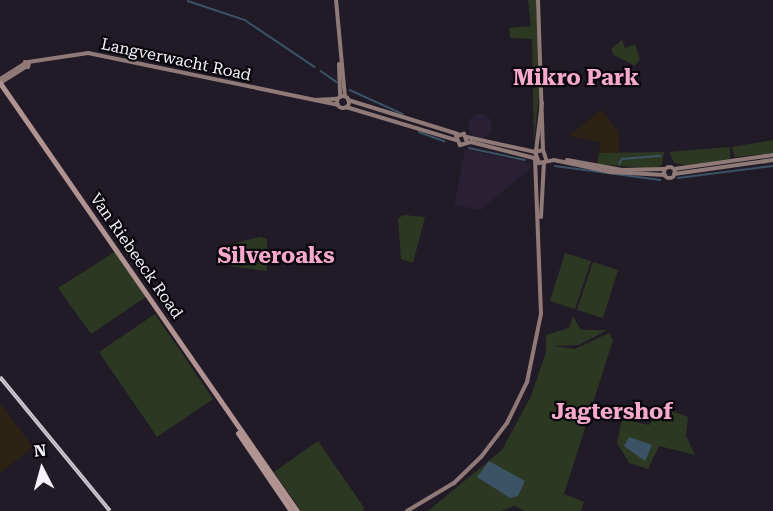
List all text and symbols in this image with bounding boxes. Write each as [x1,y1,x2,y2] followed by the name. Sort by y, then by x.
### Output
[99,35,253,85] street label: Langverwacht Road
[513,65,639,91] district label: Mikro Park
[86,190,186,322] street label: Van Riebeeck Road
[217,243,335,269] district label: Silveroaks
[552,399,672,425] district label: Jagtershof
[12,439,72,499] north arrow
[33,441,47,461] text: N

